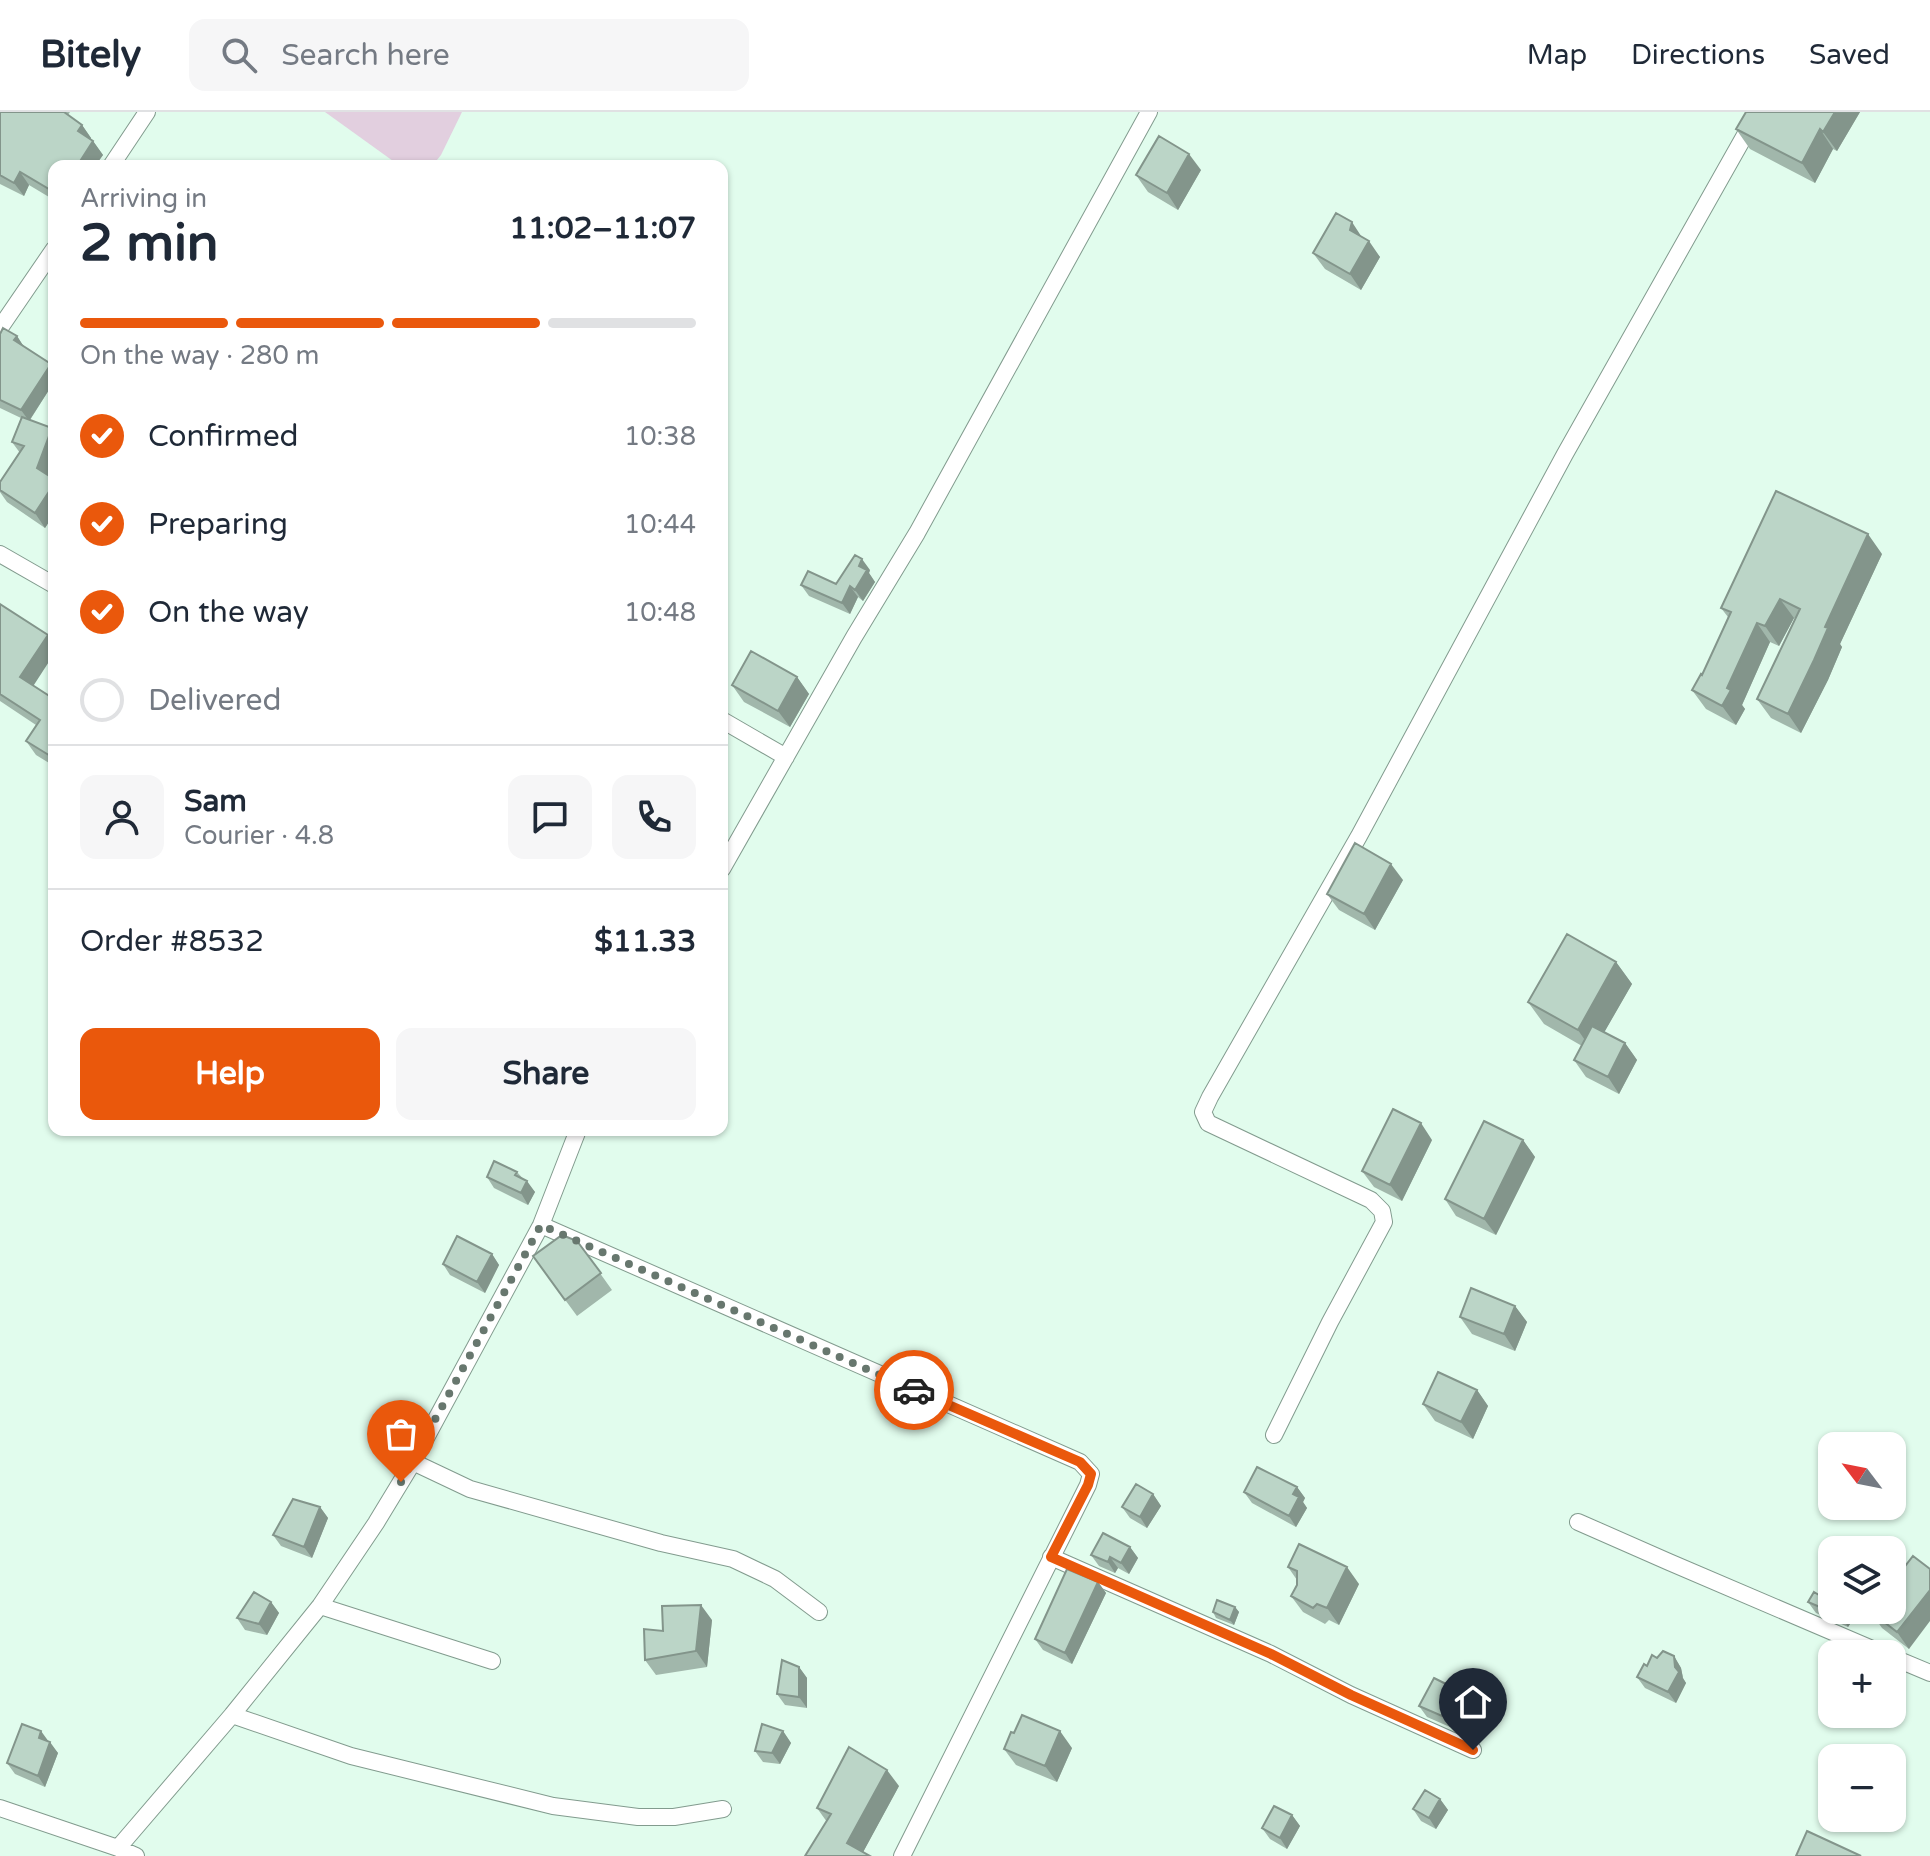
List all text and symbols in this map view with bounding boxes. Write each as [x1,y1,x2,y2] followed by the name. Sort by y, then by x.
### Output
[189,19,749,91] search box
[40,32,141,78] text: Bitely
[217,33,261,77] icon: search
[281,37,450,74] text: Search here
[1527,38,1587,72] text: Map
[1631,38,1765,72] text: Directions
[1809,38,1890,72] text: Saved
[80,183,207,214] text: Arriving in
[509,210,696,247] text: 11:02–11:07
[80,212,219,275] text: 2 min
[80,340,319,371] text: On the way · 280 m
[80,414,124,458] icon: check
[148,418,299,455] text: Confirmed
[624,421,696,452] text: 10:38
[80,502,124,546] icon: check
[148,506,288,543] text: Preparing
[624,509,696,540] text: 10:44
[80,590,124,634] icon: check
[148,594,309,631] text: On the way
[624,597,696,628] text: 10:48
[148,682,282,719] text: Delivered
[80,775,164,859] button: person
[508,775,592,859] button: chat
[612,775,696,859] button: phone
[184,783,247,820] text: Sam
[184,820,334,851] text: Courier · 4.8
[80,923,264,960] text: Order #8532
[594,923,696,960] text: $11.33
[80,1028,380,1120] button: Help
[396,1028,696,1120] button: Share
[874,1350,954,1430] courier
[892,1368,936,1412] icon: car
[367,1400,435,1482] pin
[379,1412,423,1456] icon: bag
[1818,1432,1906,1520] north arrow
[1818,1432,1906,1832] map controls
[1818,1536,1906,1624] button: layers
[1818,1640,1906,1728] button: +
[1439,1668,1507,1750] pin
[1451,1680,1495,1724] icon: home
[1818,1744,1906,1832] button: −

